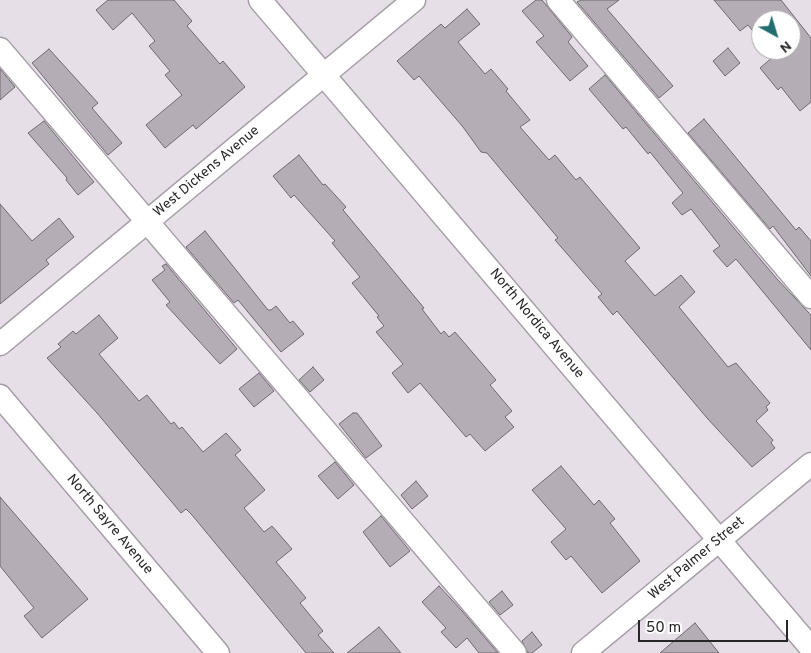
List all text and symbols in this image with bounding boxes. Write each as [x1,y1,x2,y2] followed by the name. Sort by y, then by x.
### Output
[751,10,801,60] north arrow
[776,36,794,56] text: N
[151,123,263,221] street label: West Dickens Avenue
[485,266,587,382] street label: North Nordica Avenue
[62,472,156,578] street label: North Sayre Avenue
[645,514,749,604] street label: West Palmer Street
[641,610,791,642] scale bar
[646,619,681,638] text: 50 m

